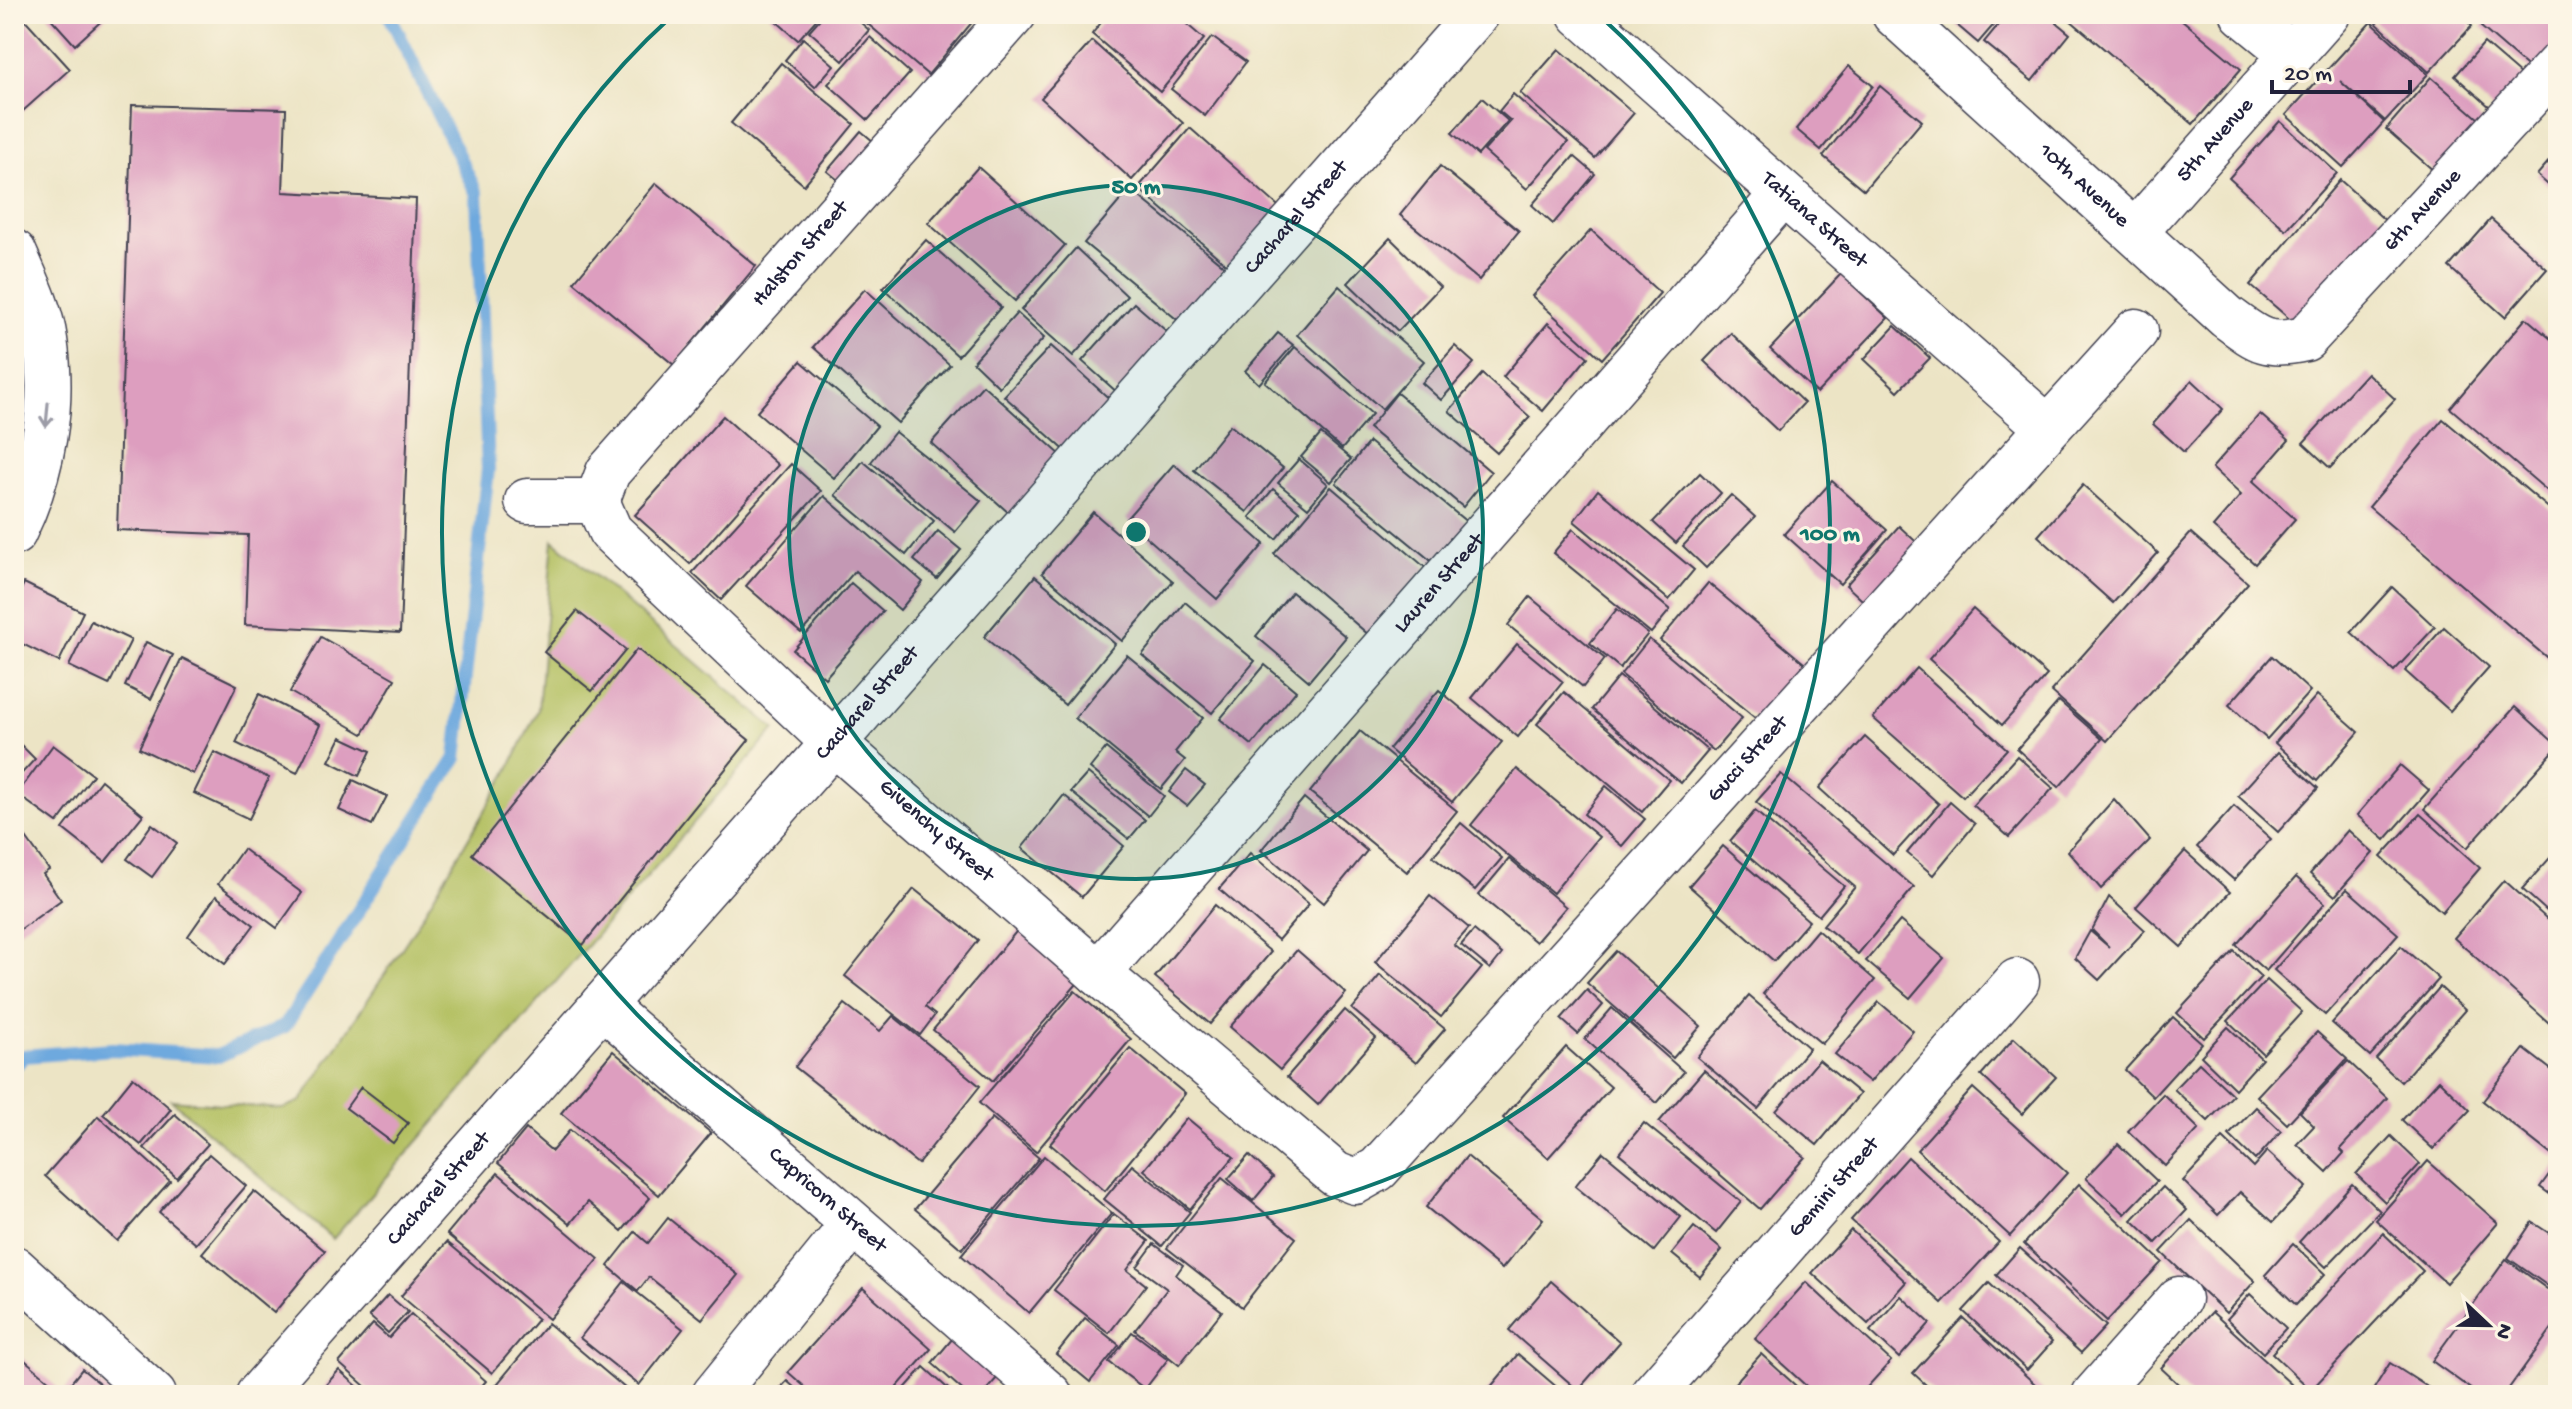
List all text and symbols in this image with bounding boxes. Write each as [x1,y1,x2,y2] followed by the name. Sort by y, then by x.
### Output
[2272,44,2410,94] scale bar
[2284,61,2332,90] text: 20 m
[2172,93,2260,188] street label: 5th Avenue
[2032,138,2135,235] street label: 10th Avenue
[1240,154,1356,280] street label: Cacharel Street
[2379,164,2468,258] street label: 6th Avenue
[1754,165,1874,276] street label: Tatiana Street
[1112,174,1160,203] text: 50 m
[747,195,856,312] street label: Halston Street
[39,401,54,428] one-way arrow
[1122,518,1150,546] centre of rings
[1799,521,1860,550] text: 100 m
[1389,527,1492,639] street label: Lauren Street
[811,640,927,766] street label: Cacharel Street
[1702,709,1795,808] street label: Gucci Street
[873,774,1000,890] street label: Givenchy Street
[382,1126,498,1252] street label: Cacharel Street
[1784,1131,1887,1243] street label: Gemini Street
[762,1142,893,1261] street label: Capricorn Street
[2448,1285,2528,1365] north arrow
[2488,1319,2518,1343] text: N

